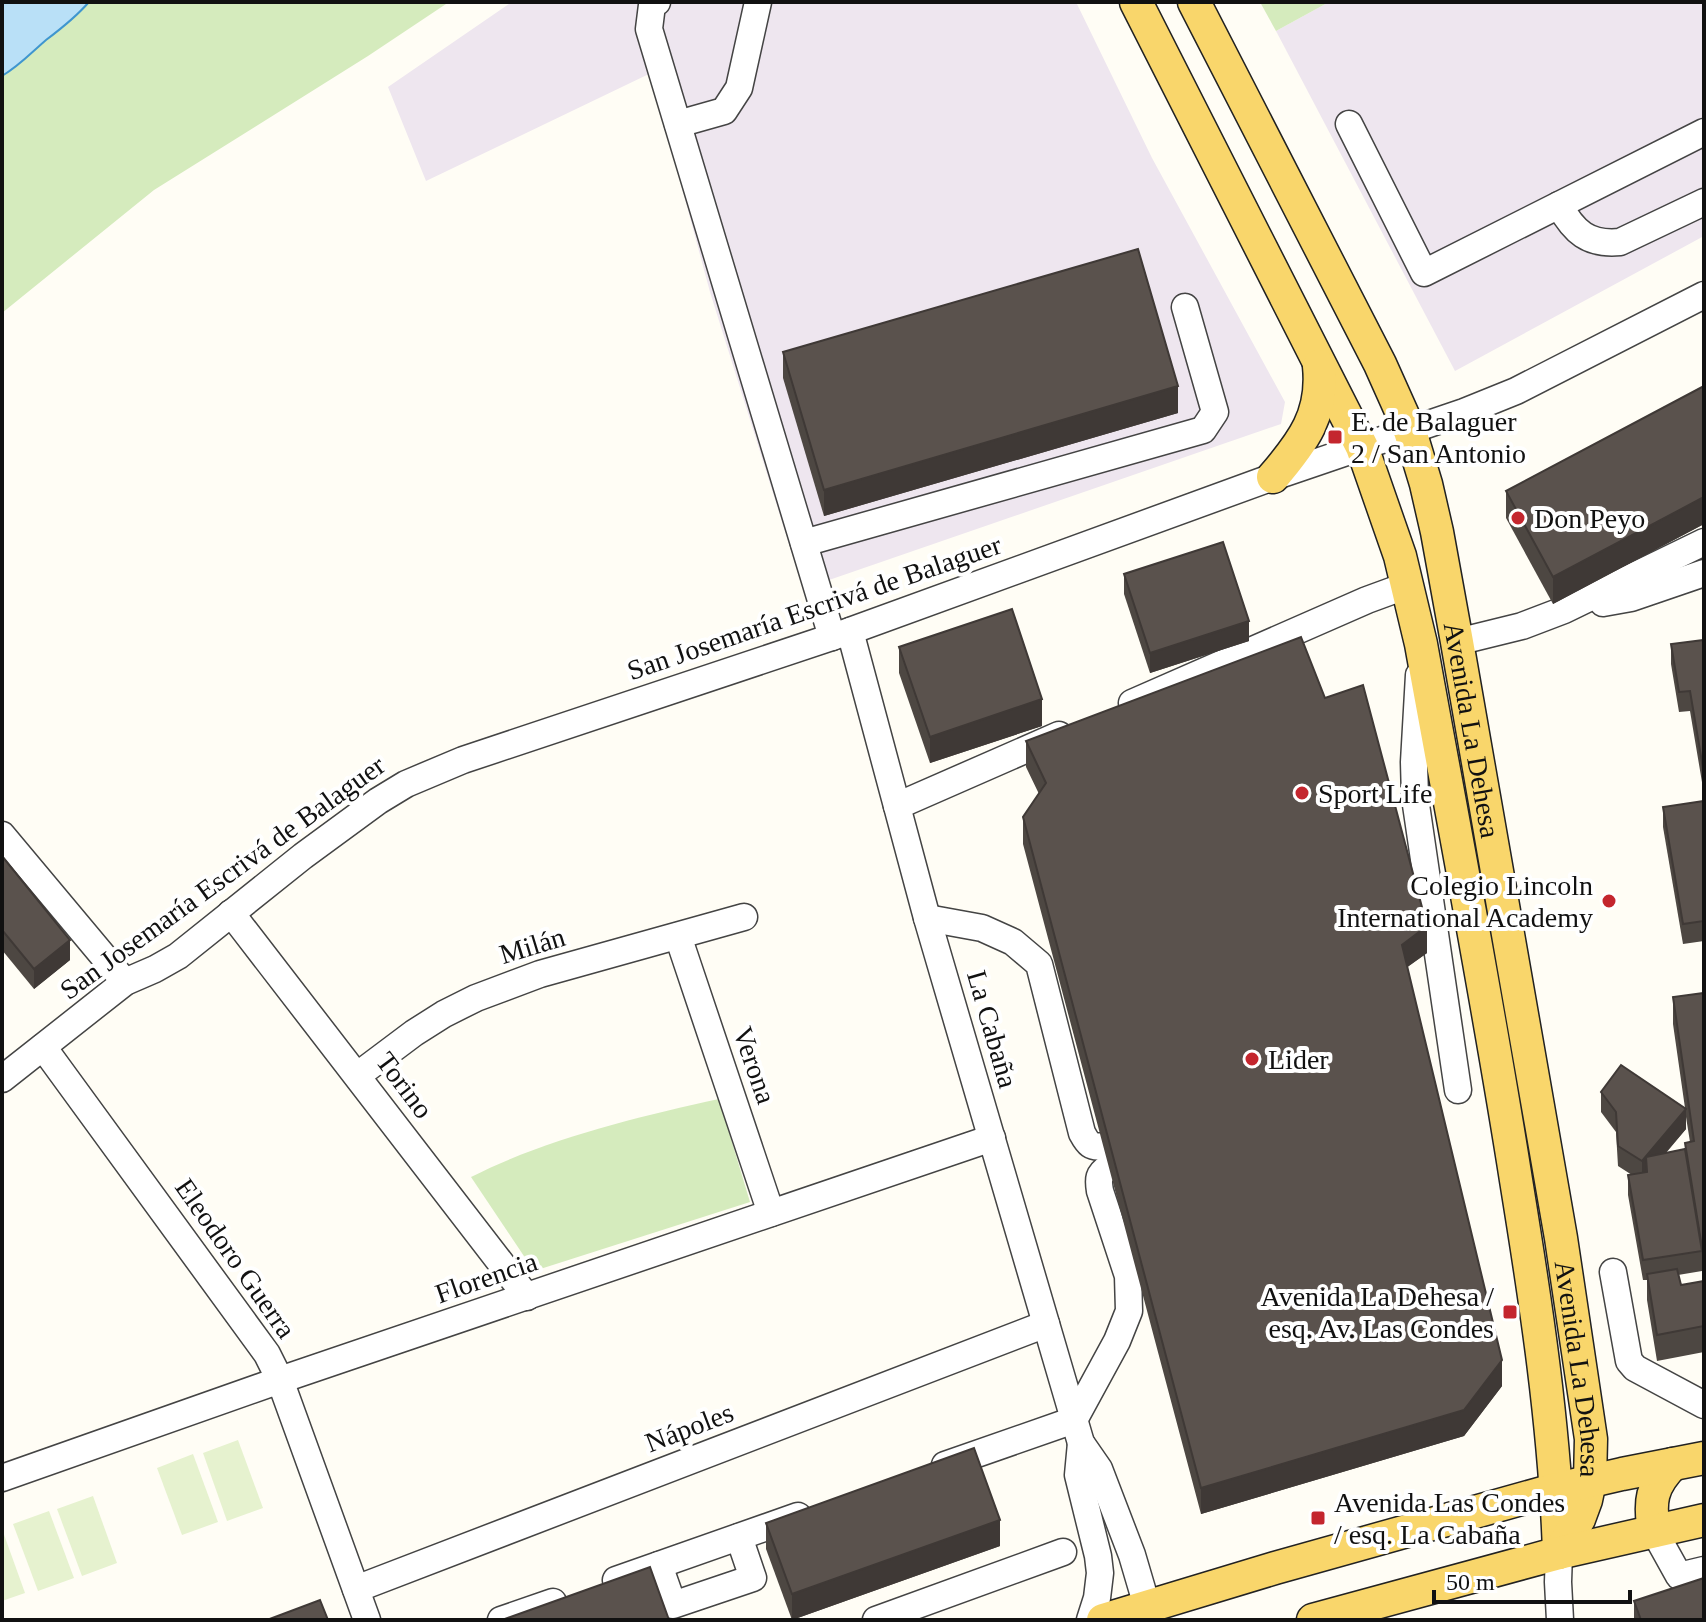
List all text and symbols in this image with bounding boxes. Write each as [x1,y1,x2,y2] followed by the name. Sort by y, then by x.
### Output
[1351,406,1526,469] place label: E. de Balaguer 2 / San Antonio
[1326,428,1344,446] marker: E. de Balaguer 2 / San Antonio
[1534,503,1645,534] place label: Don Peyo
[1509,509,1527,527] marker: Don Peyo
[623,529,1006,686] street label: San Josemaría Escrivá de Balaguer
[1438,619,1506,841] street label: Avenida La Dehesa
[54,749,391,1006] street label: San Josemaría Escrivá de Balaguer
[1318,778,1432,809] place label: Sport Life
[1293,784,1311,802] marker: Sport Life
[1337,870,1593,933] place label: Colegio Lincoln International Academy
[1600,892,1618,910] marker: Colegio Lincoln International Academy
[496,921,569,970] street label: Milán
[961,967,1024,1092] street label: La Cabaña
[727,1023,782,1108] street label: Verona
[1268,1044,1329,1075] place label: Lider
[370,1046,439,1124] street label: Torino
[1243,1050,1261,1068] marker: Lider
[169,1173,302,1344] street label: Eleodoro Guerra
[431,1245,542,1309] street label: Florencia
[1549,1258,1606,1478] street label: Avenida La Dehesa
[1261,1281,1494,1344] place label: Avenida La Dehesa / esq. Av. Las Condes
[1501,1303,1519,1321] marker: Avenida La Dehesa / esq. Av. Las Condes
[641,1397,738,1458] street label: Nápoles
[1334,1487,1565,1550] place label: Avenida Las Condes / esq. La Cabaña
[1309,1509,1327,1527] marker: Avenida Las Condes / esq. La Cabaña
[1434,1554,1630,1604] scale bar
[1446,1569,1495,1595] text: 50 m

